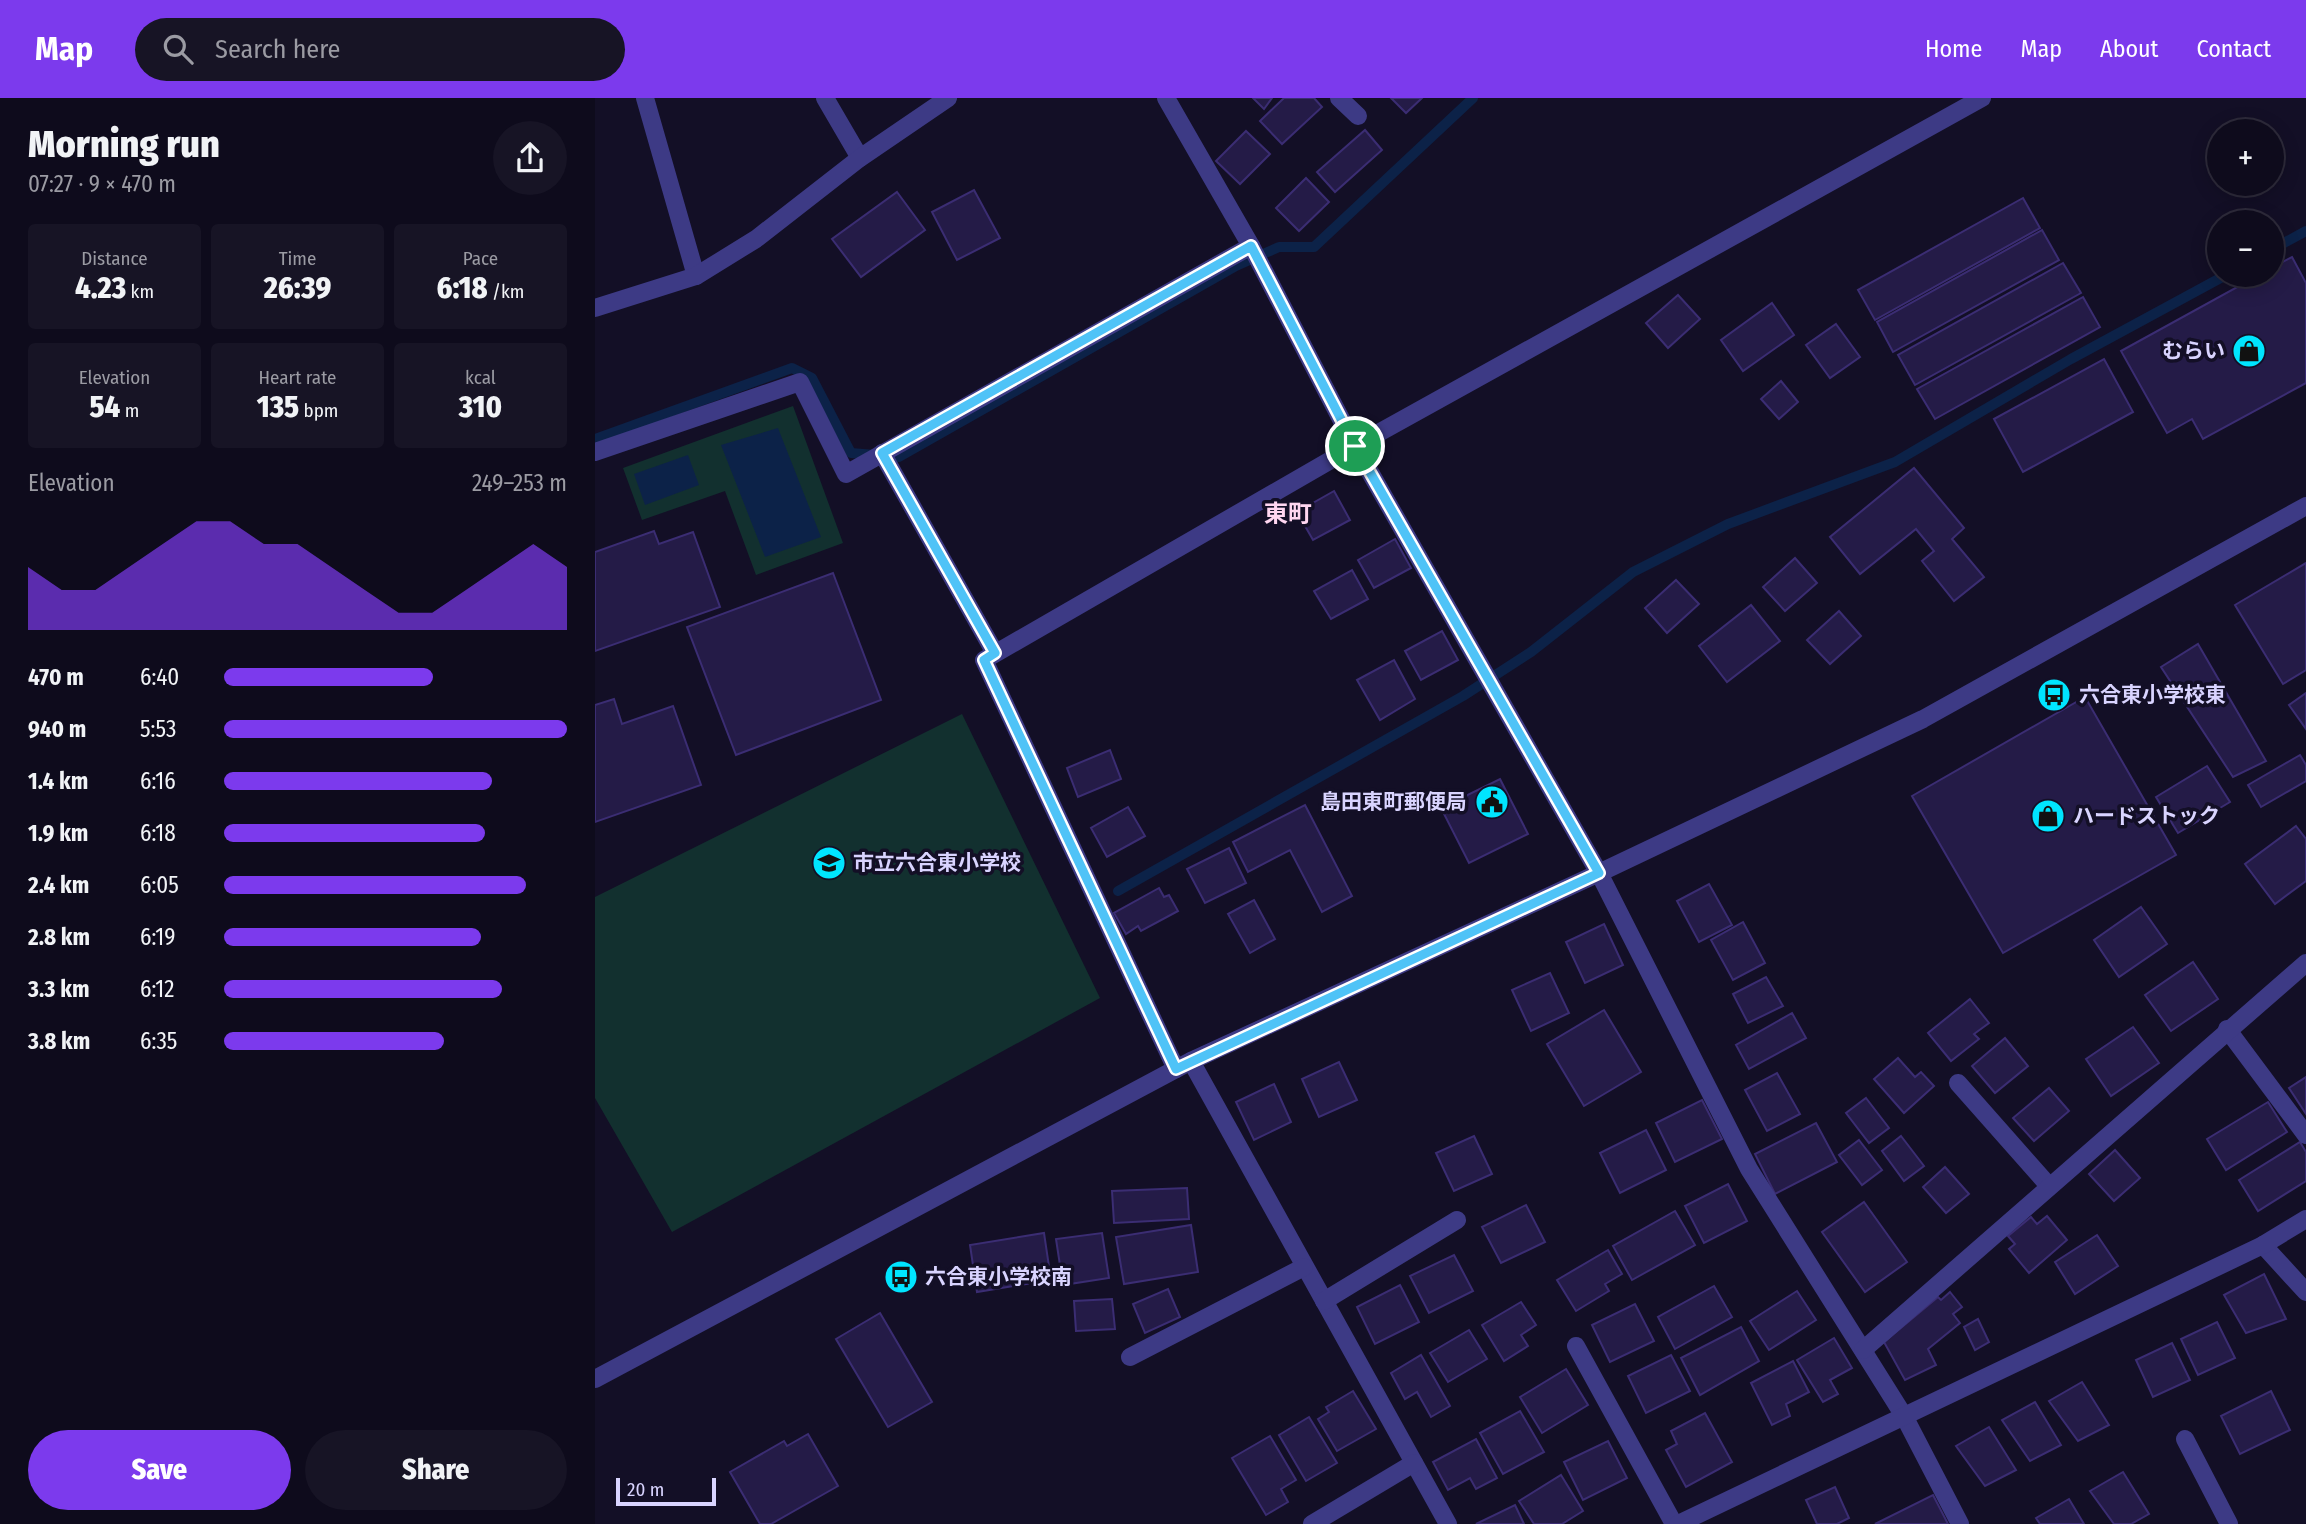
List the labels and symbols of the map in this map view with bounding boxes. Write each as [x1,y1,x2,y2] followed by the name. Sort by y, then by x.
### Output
[2230,332,2268,370] shop icon: むらい
[2162,338,2225,364] place label: むらい
[1325,416,1385,476] pin
[1264,500,1312,528] district label: 東町
[2035,676,2073,714] bus stop icon: 六合東小学校東
[2079,682,2226,708] place label: 六合東小学校東
[1473,783,1511,821] public building icon: 島田東町郵便局
[1320,789,1467,815] place label: 島田東町郵便局
[2029,797,2067,835] shop icon: ハードストック
[2073,803,2220,829] place label: ハードストック
[810,844,848,882] school or university icon: 市立六合東小学校
[853,850,1021,876] place label: 市立六合東小学校
[882,1258,920,1296] bus stop icon: 六合東小学校南
[925,1264,1072,1290] place label: 六合東小学校南
[616,1475,716,1507] scale bar

